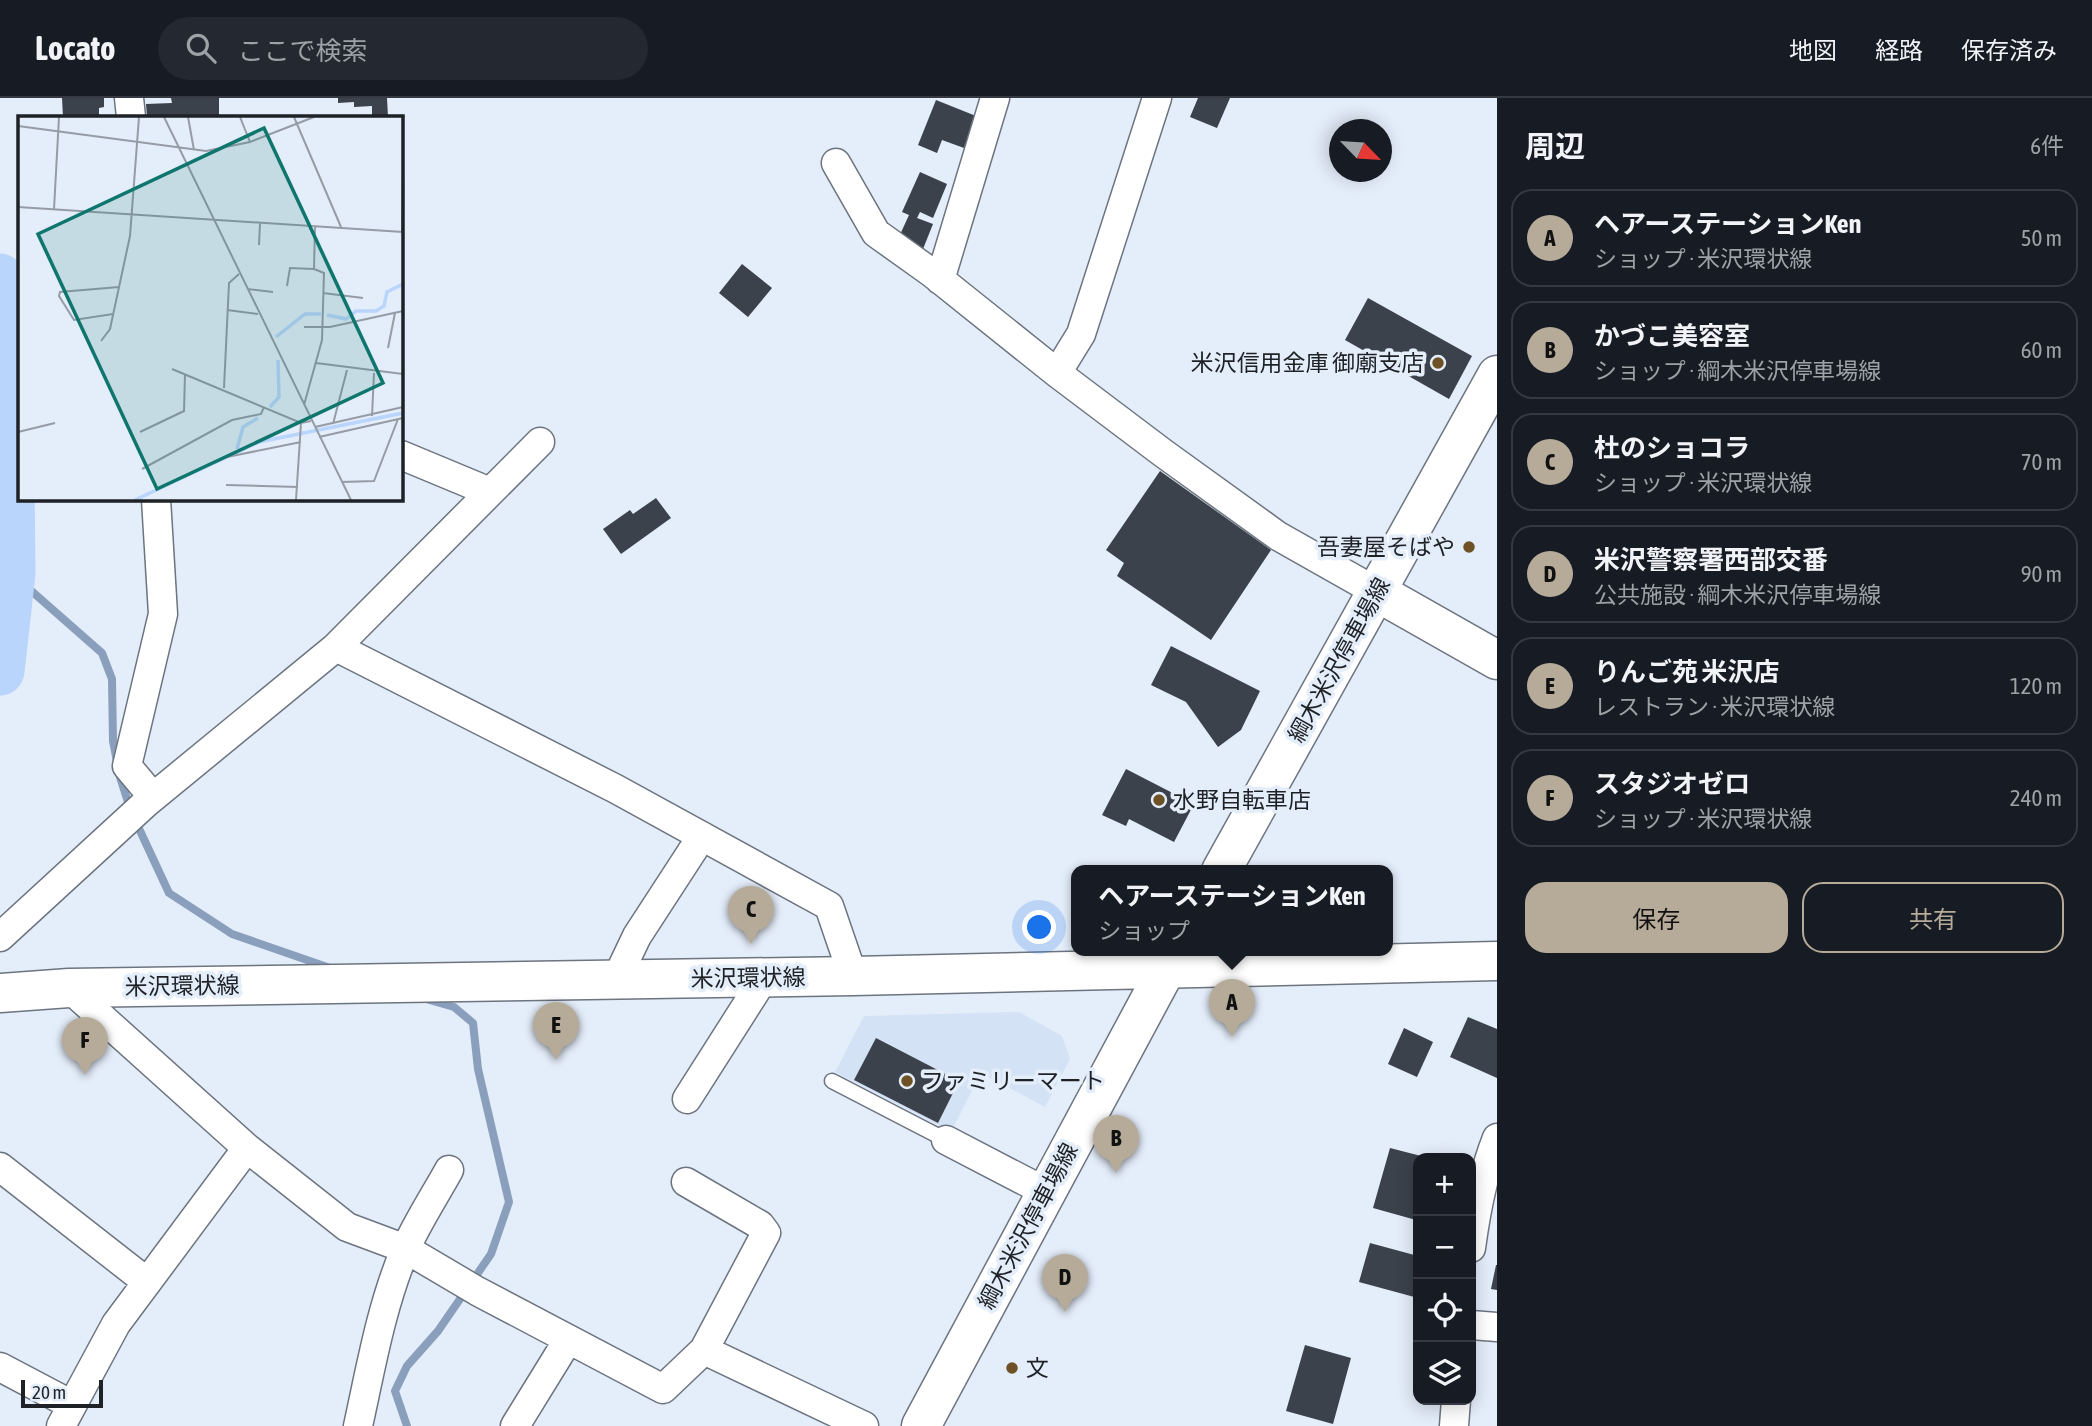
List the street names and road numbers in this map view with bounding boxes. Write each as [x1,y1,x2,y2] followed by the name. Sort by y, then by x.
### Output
[1283,573,1395,747] street label: 綱木米沢停車場線
[690,964,806,992] street label: 米沢環状線
[124,972,240,1000] street label: 米沢環状線
[973,1139,1083,1313] street label: 綱木米沢停車場線

